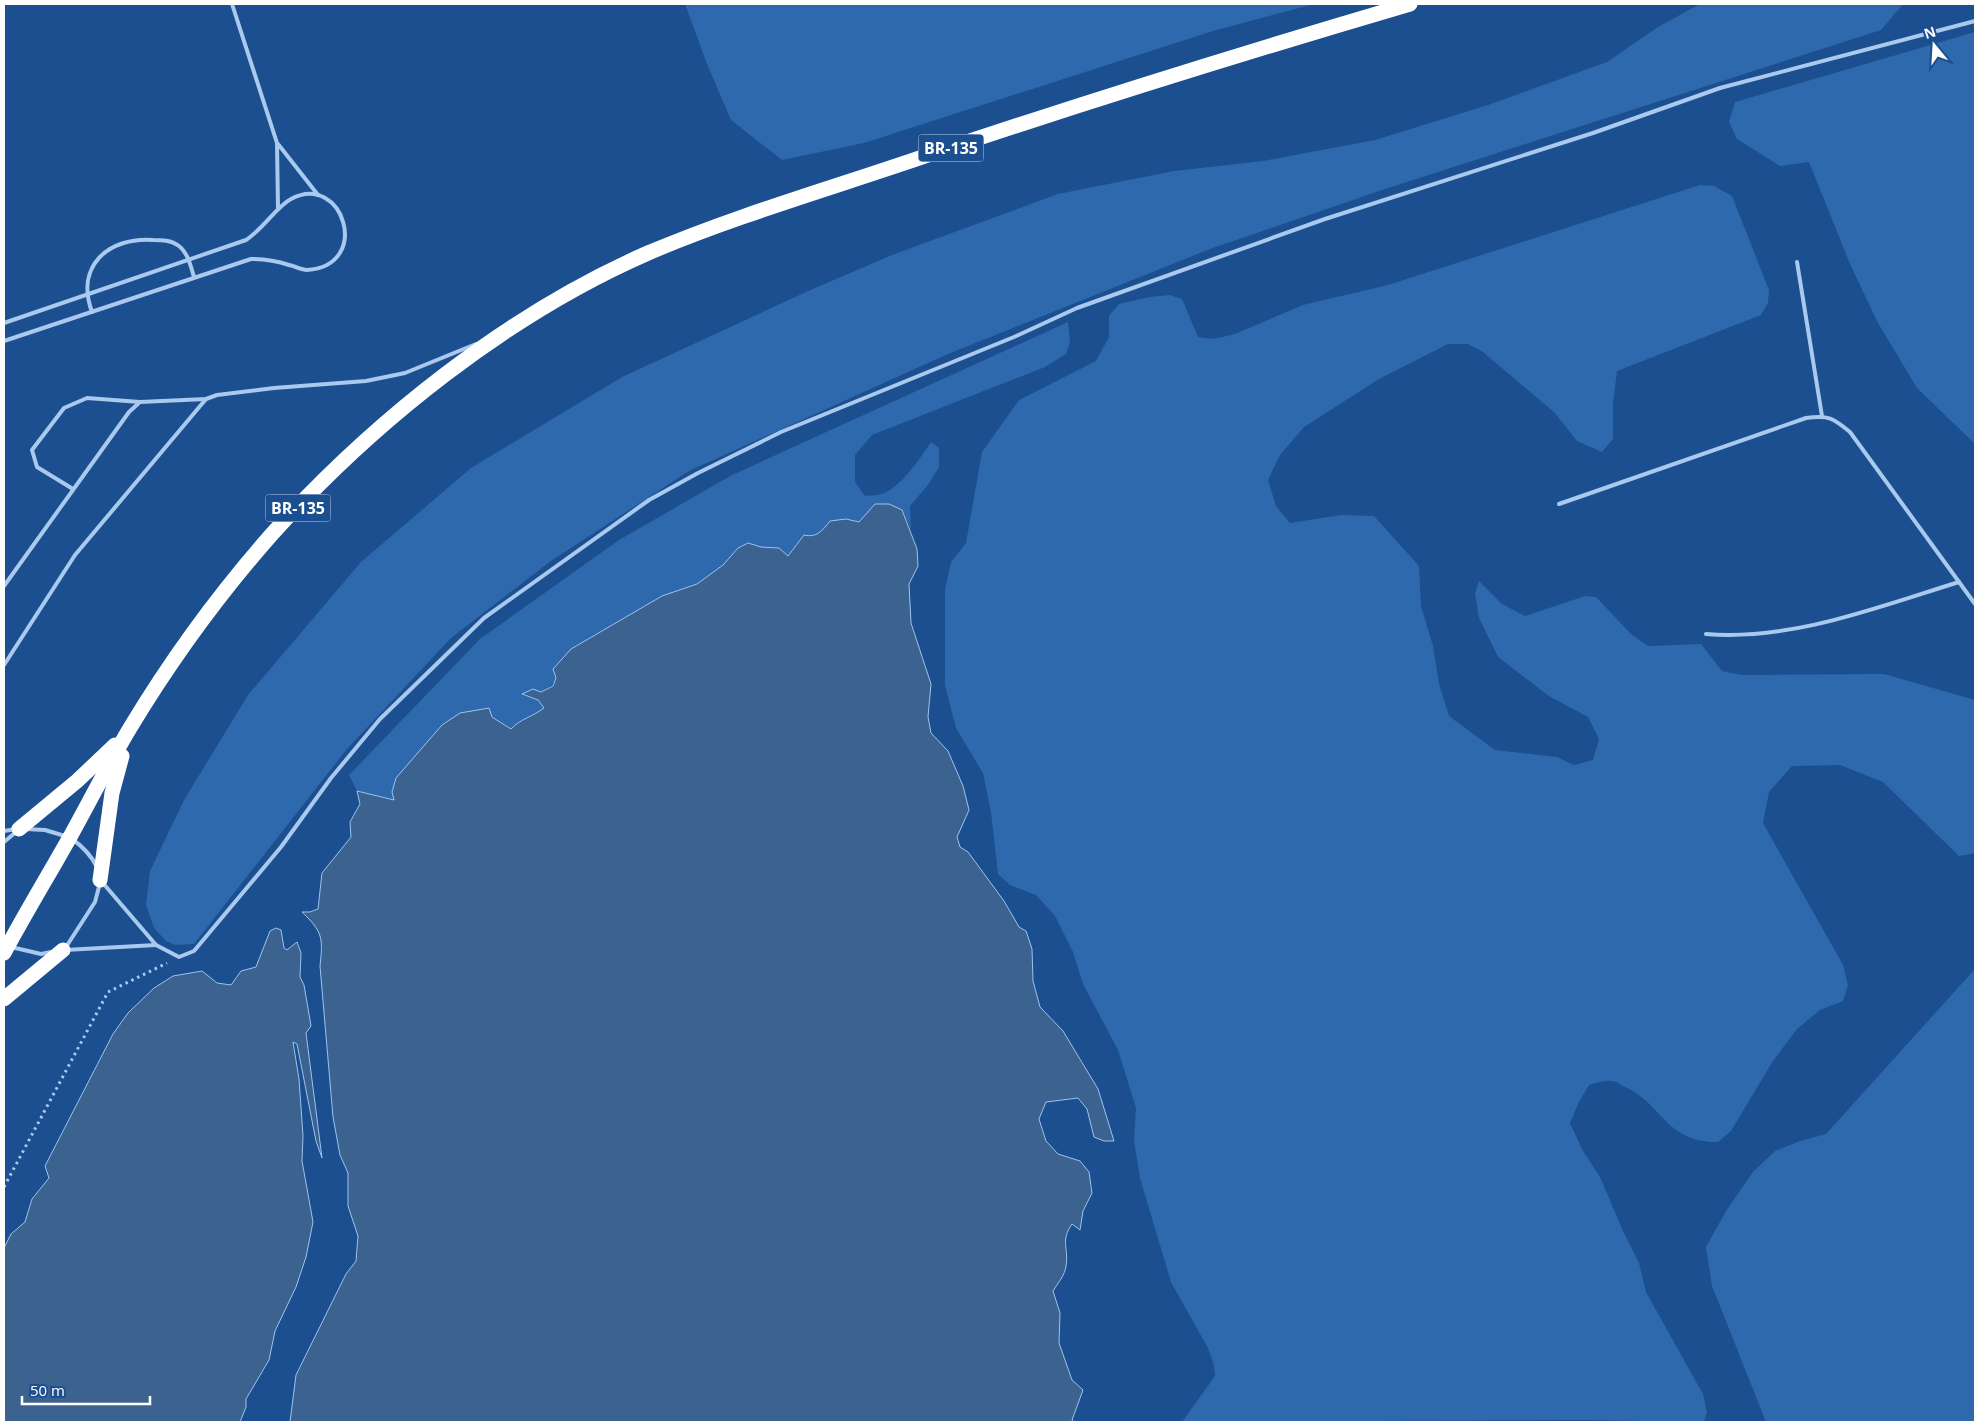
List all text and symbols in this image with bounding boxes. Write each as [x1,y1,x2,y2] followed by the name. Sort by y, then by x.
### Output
[1909,20,1959,70] north arrow
[1921,21,1938,43] text: N
[918,134,984,162] road number: BR-135
[266,494,330,522] road number: BR-135
[22,1374,150,1406] scale bar
[30,1380,65,1400] text: 50 m

